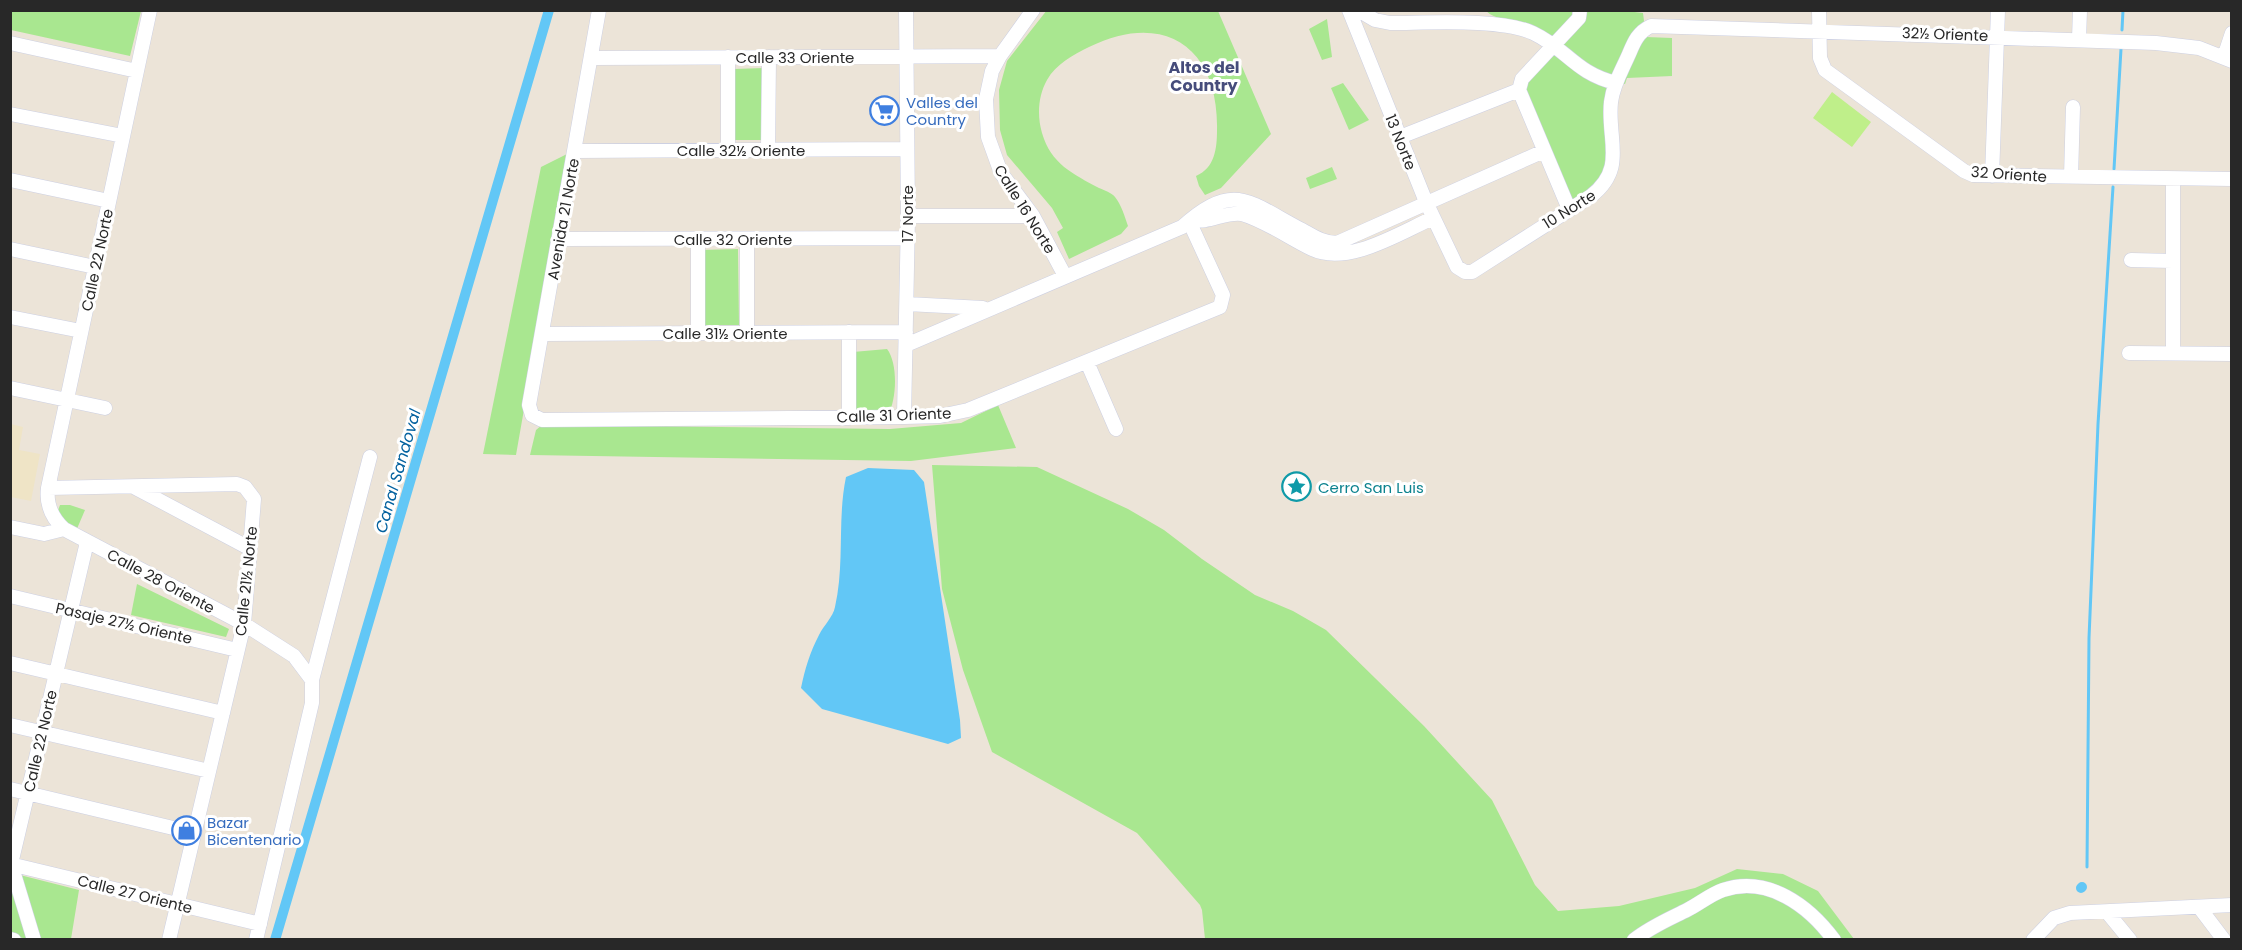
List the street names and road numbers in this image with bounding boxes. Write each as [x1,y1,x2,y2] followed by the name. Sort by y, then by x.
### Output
[1901,22,1989,46] street label: 32½ Oriente
[736,47,854,68] street label: Calle 33 Oriente
[1380,111,1422,173] street label: 13 Norte
[677,140,805,161] street label: Calle 32½ Oriente
[542,156,584,282] street label: Avenida 21 Norte
[989,161,1061,257] street label: Calle 16 Norte
[1970,161,2048,187] street label: 32 Oriente
[897,185,918,243] street label: 17 Norte
[1539,185,1599,233] street label: 10 Norte
[76,207,118,313] street label: Calle 22 Norte
[674,229,792,250] street label: Calle 32 Oriente
[663,323,787,344] street label: Calle 31½ Oriente
[836,403,952,427] street label: Calle 31 Oriente
[230,525,262,637] street label: Calle 21½ Norte
[103,544,219,618] street label: Calle 28 Oriente
[54,597,194,649] street label: Pasaje 27½ Oriente
[18,688,62,794] street label: Calle 22 Norte
[75,870,195,918] street label: Calle 27 Oriente

